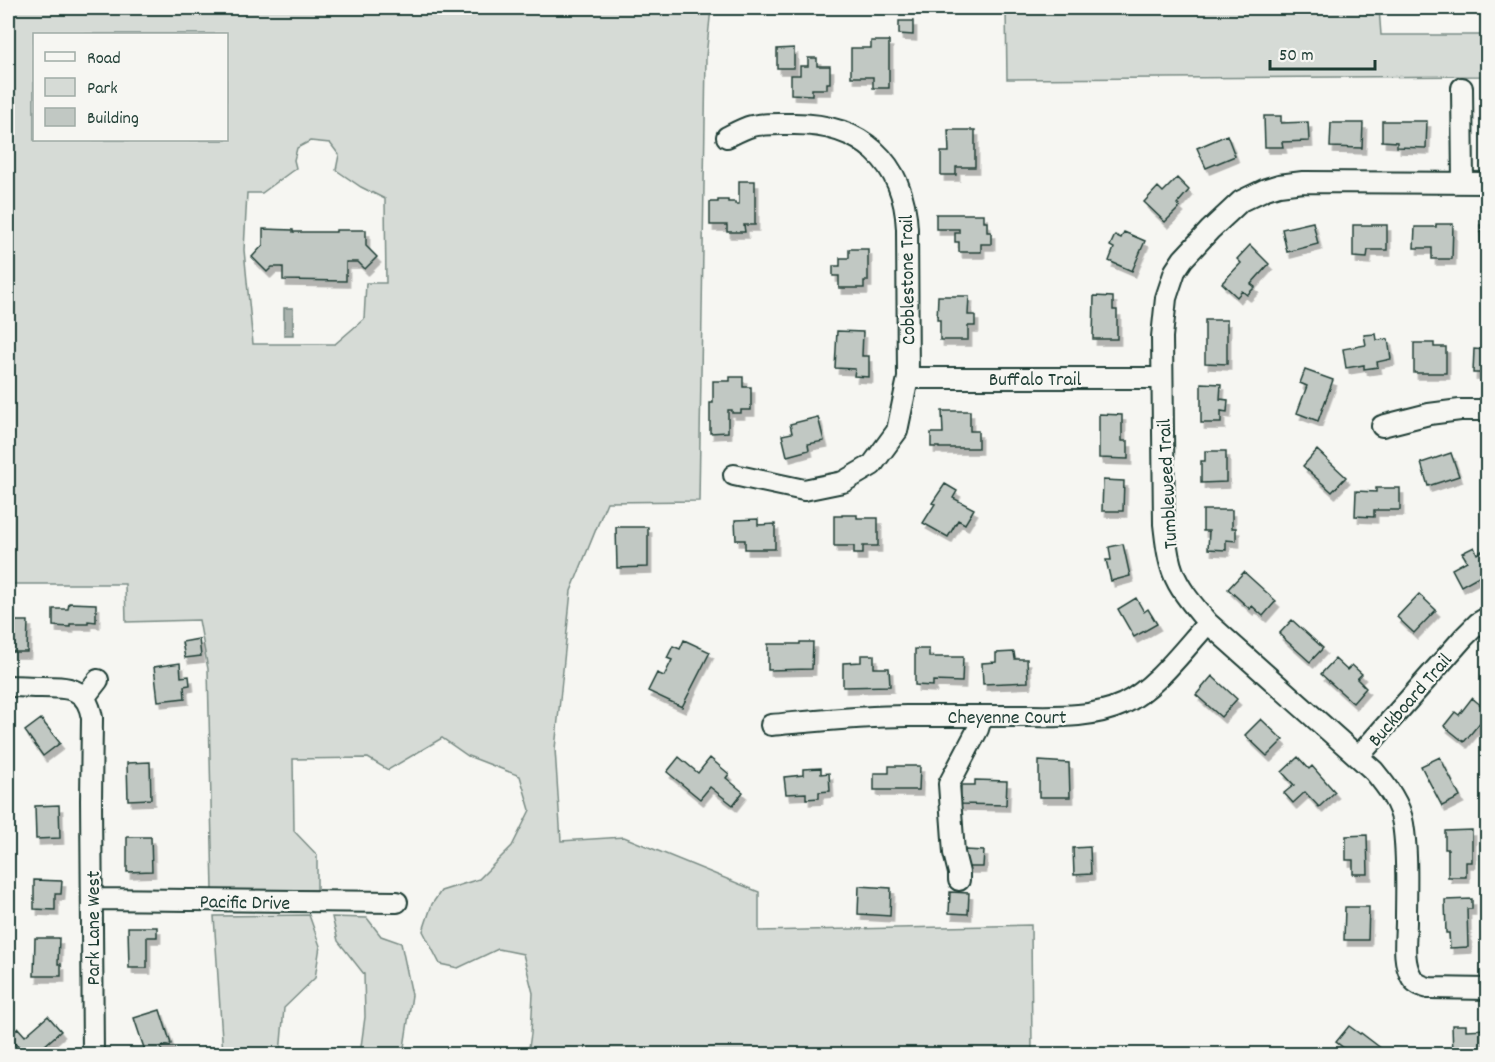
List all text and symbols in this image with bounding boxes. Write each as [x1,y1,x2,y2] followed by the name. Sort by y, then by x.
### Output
[33,33,228,141] legend
[1270,33,1375,71] scale bar
[1279,44,1314,69] text: 50 m
[87,47,121,72] text: Road
[87,77,118,102] text: Park
[87,107,139,132] text: Building
[894,214,924,345] street label: Cobblestone Trail
[989,367,1081,395] street label: Buffalo Trail
[1152,418,1186,550] street label: Tumbleweed Trail
[1363,648,1460,754] street label: Buckboard Trail
[948,705,1066,733] street label: Cheyenne Court
[81,871,109,985] street label: Park Lane West
[199,889,291,919] street label: Pacific Drive

